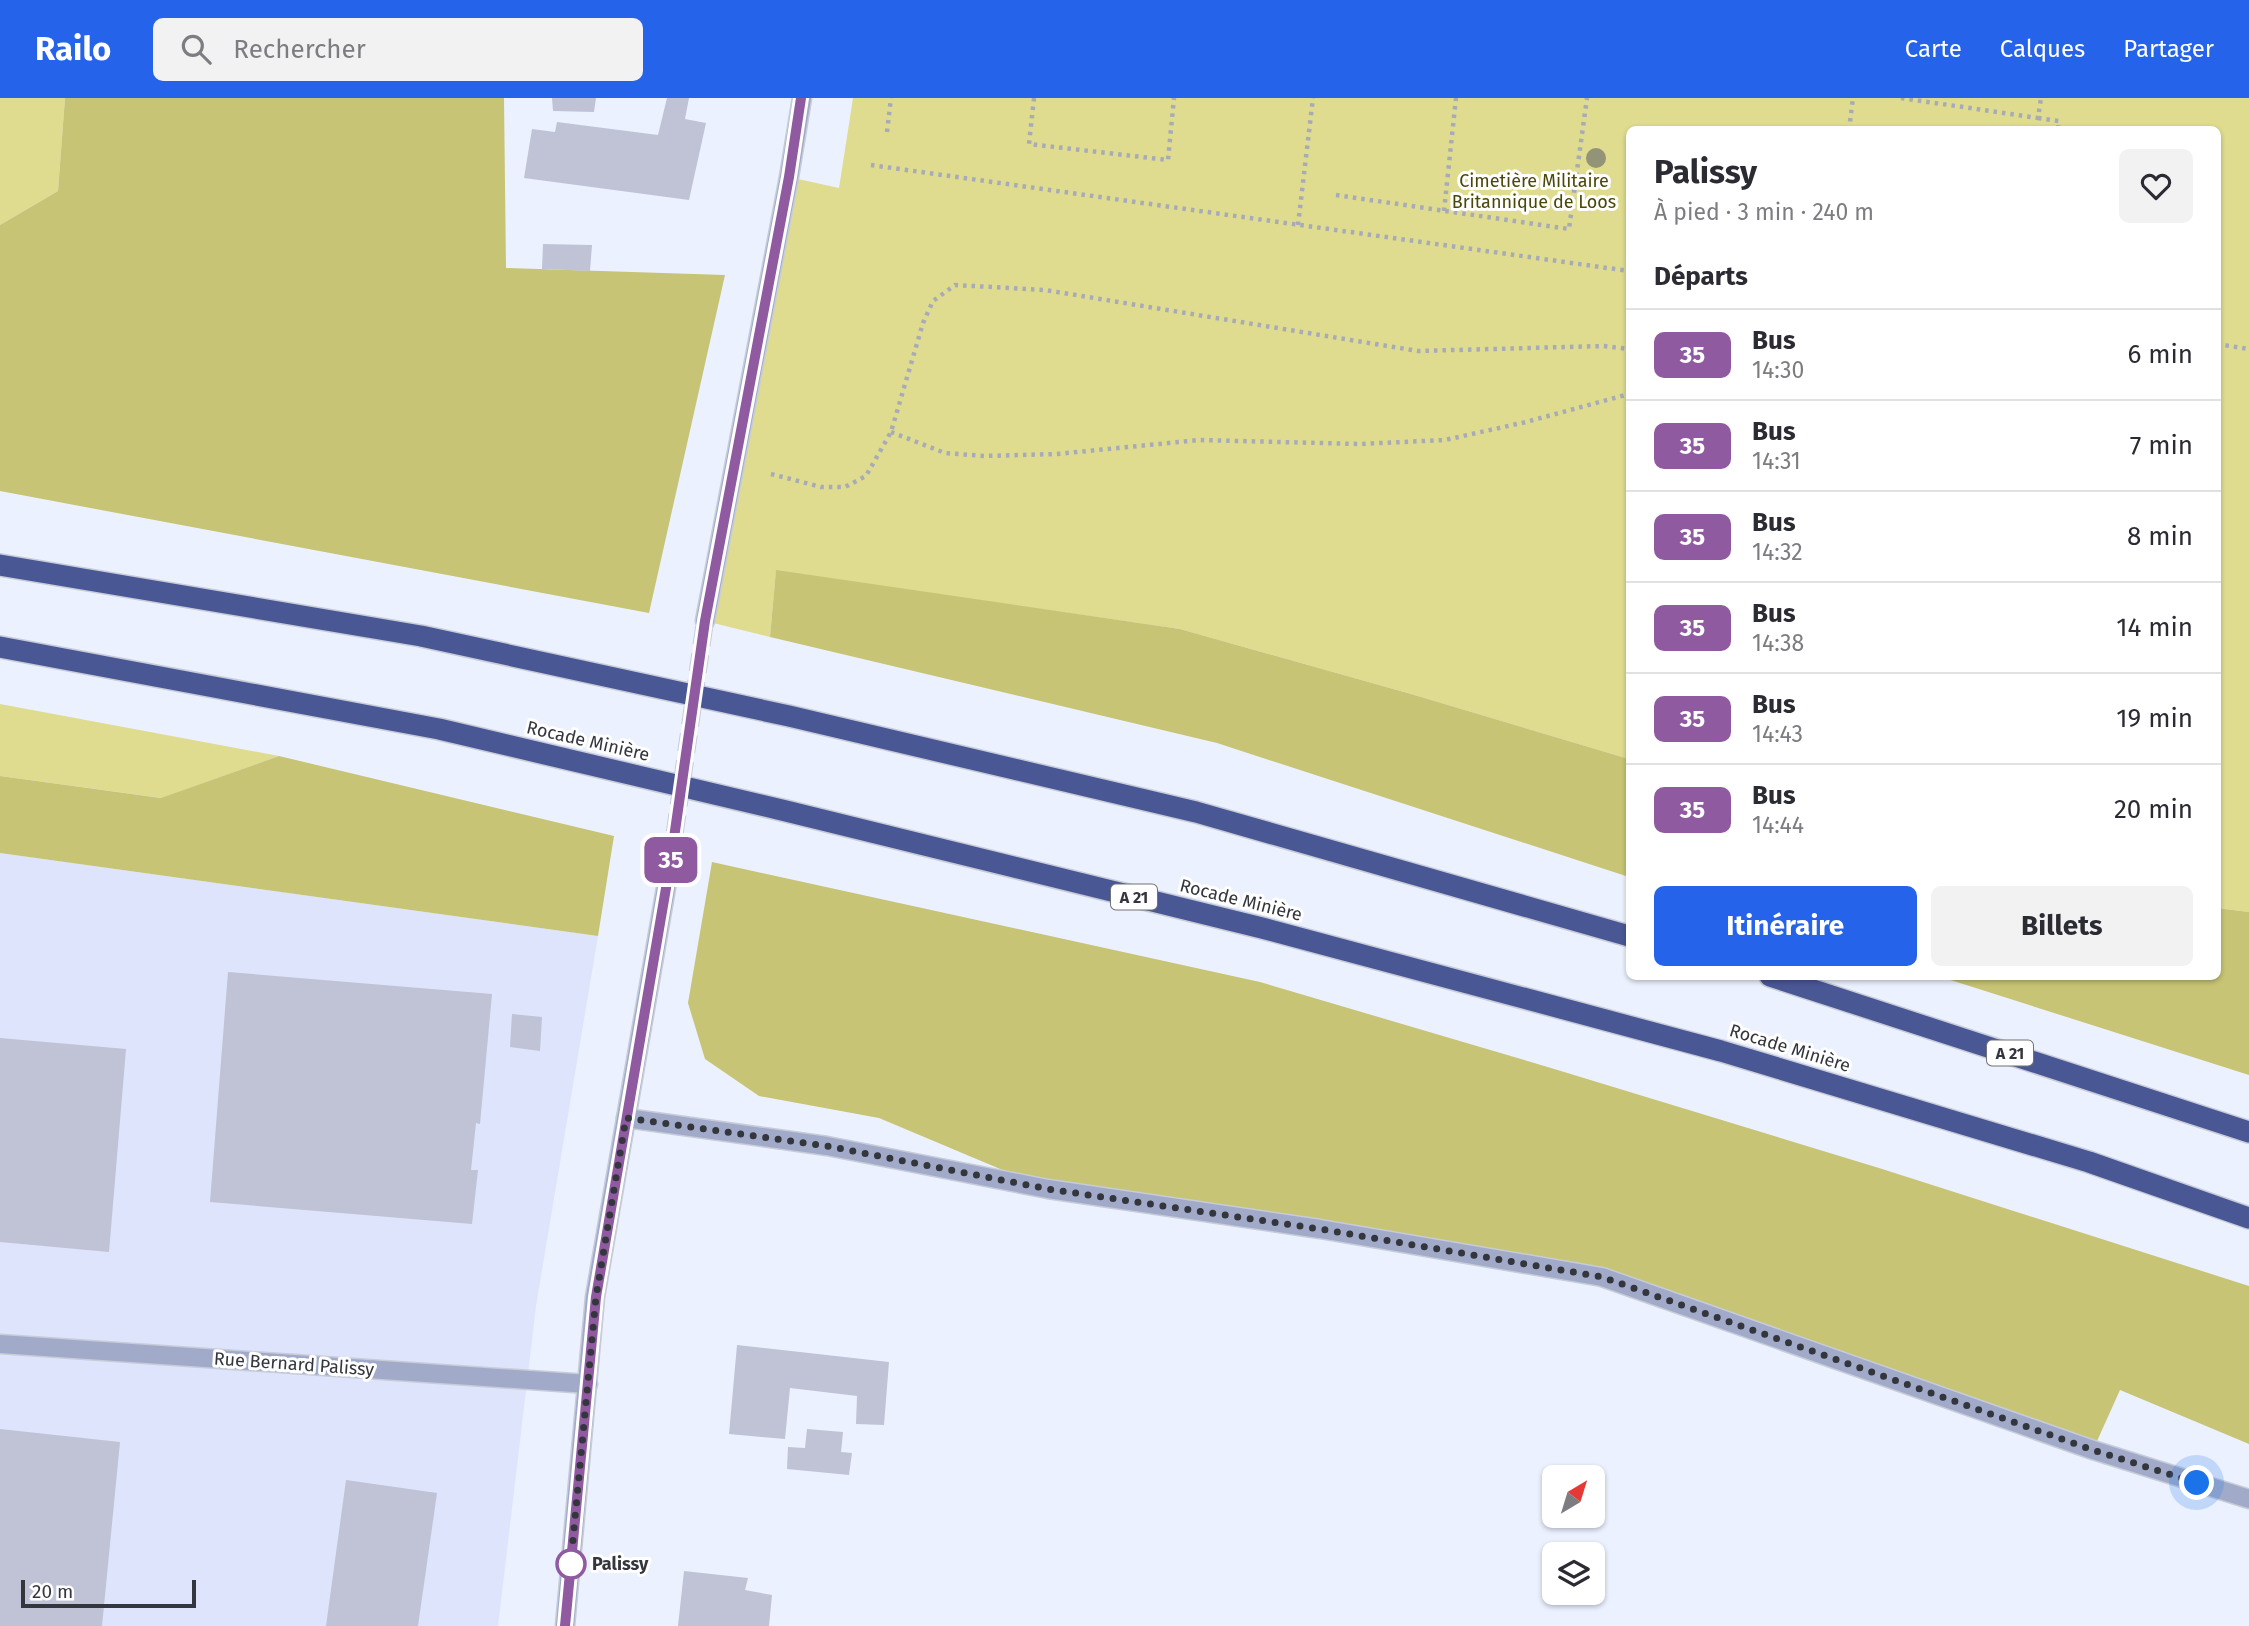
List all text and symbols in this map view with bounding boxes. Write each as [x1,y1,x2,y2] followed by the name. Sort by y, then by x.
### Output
[153,18,643,81] search box
[35,29,111,69] text: Railo
[177,30,215,68] icon: search
[233,34,366,65] text: Rechercher
[1905,35,1962,63] text: Carte
[2000,35,2085,63] text: Calques
[2123,35,2214,63] text: Partager
[2119,149,2193,223] button: heart
[1654,152,1757,192] text: Palissy
[1452,170,1616,213] park label: Cimetière Militaire Britannique de Loos
[1654,198,1874,226] text: À pied · 3 min · 240 m
[1654,261,1748,292] text: Départs
[1752,325,1795,356] text: Bus
[2127,339,2193,370] text: 6 min
[1680,341,1705,369] text: 35
[1752,356,1804,384] text: 14:30
[1752,416,1795,447] text: Bus
[2130,430,2193,461] text: 7 min
[1680,432,1705,460] text: 35
[1752,447,1801,475] text: 14:31
[1752,507,1795,538] text: Bus
[2127,521,2193,552] text: 8 min
[1680,523,1705,551] text: 35
[1752,538,1803,566] text: 14:32
[1752,598,1795,629] text: Bus
[2116,612,2193,643] text: 14 min
[1680,614,1705,642] text: 35
[1752,629,1804,657] text: 14:38
[1752,689,1795,720] text: Bus
[2116,703,2193,734] text: 19 min
[1680,705,1705,733] text: 35
[524,716,652,766] street label: Rocade Minière
[1752,720,1803,748] text: 14:43
[1752,780,1795,811] text: Bus
[2114,794,2193,825] text: 20 min
[1680,796,1705,824] text: 35
[1752,811,1804,839] text: 14:44
[640,837,702,883] line badge: 35
[658,846,684,874] text: 35
[1177,874,1305,926] street label: Rocade Minière
[1111,884,1157,910] road number: A 21
[1654,886,1917,966] button: Itinéraire
[1931,886,2193,966] button: Billets
[1727,1019,1853,1077] street label: Rocade Minière
[1987,1040,2033,1065] road number: A 21
[213,1347,375,1381] street label: Rue Bernard Palissy
[1542,1465,1605,1528] north arrow
[1542,1465,1605,1605] map controls
[2179,1465,2214,1500] your location
[1542,1542,1605,1605] button: layers
[556,1549,586,1579] marker: Palissy
[592,1553,649,1575] place label: Palissy
[21,1577,196,1609] scale bar
[32,1580,73,1603] text: 20 m

